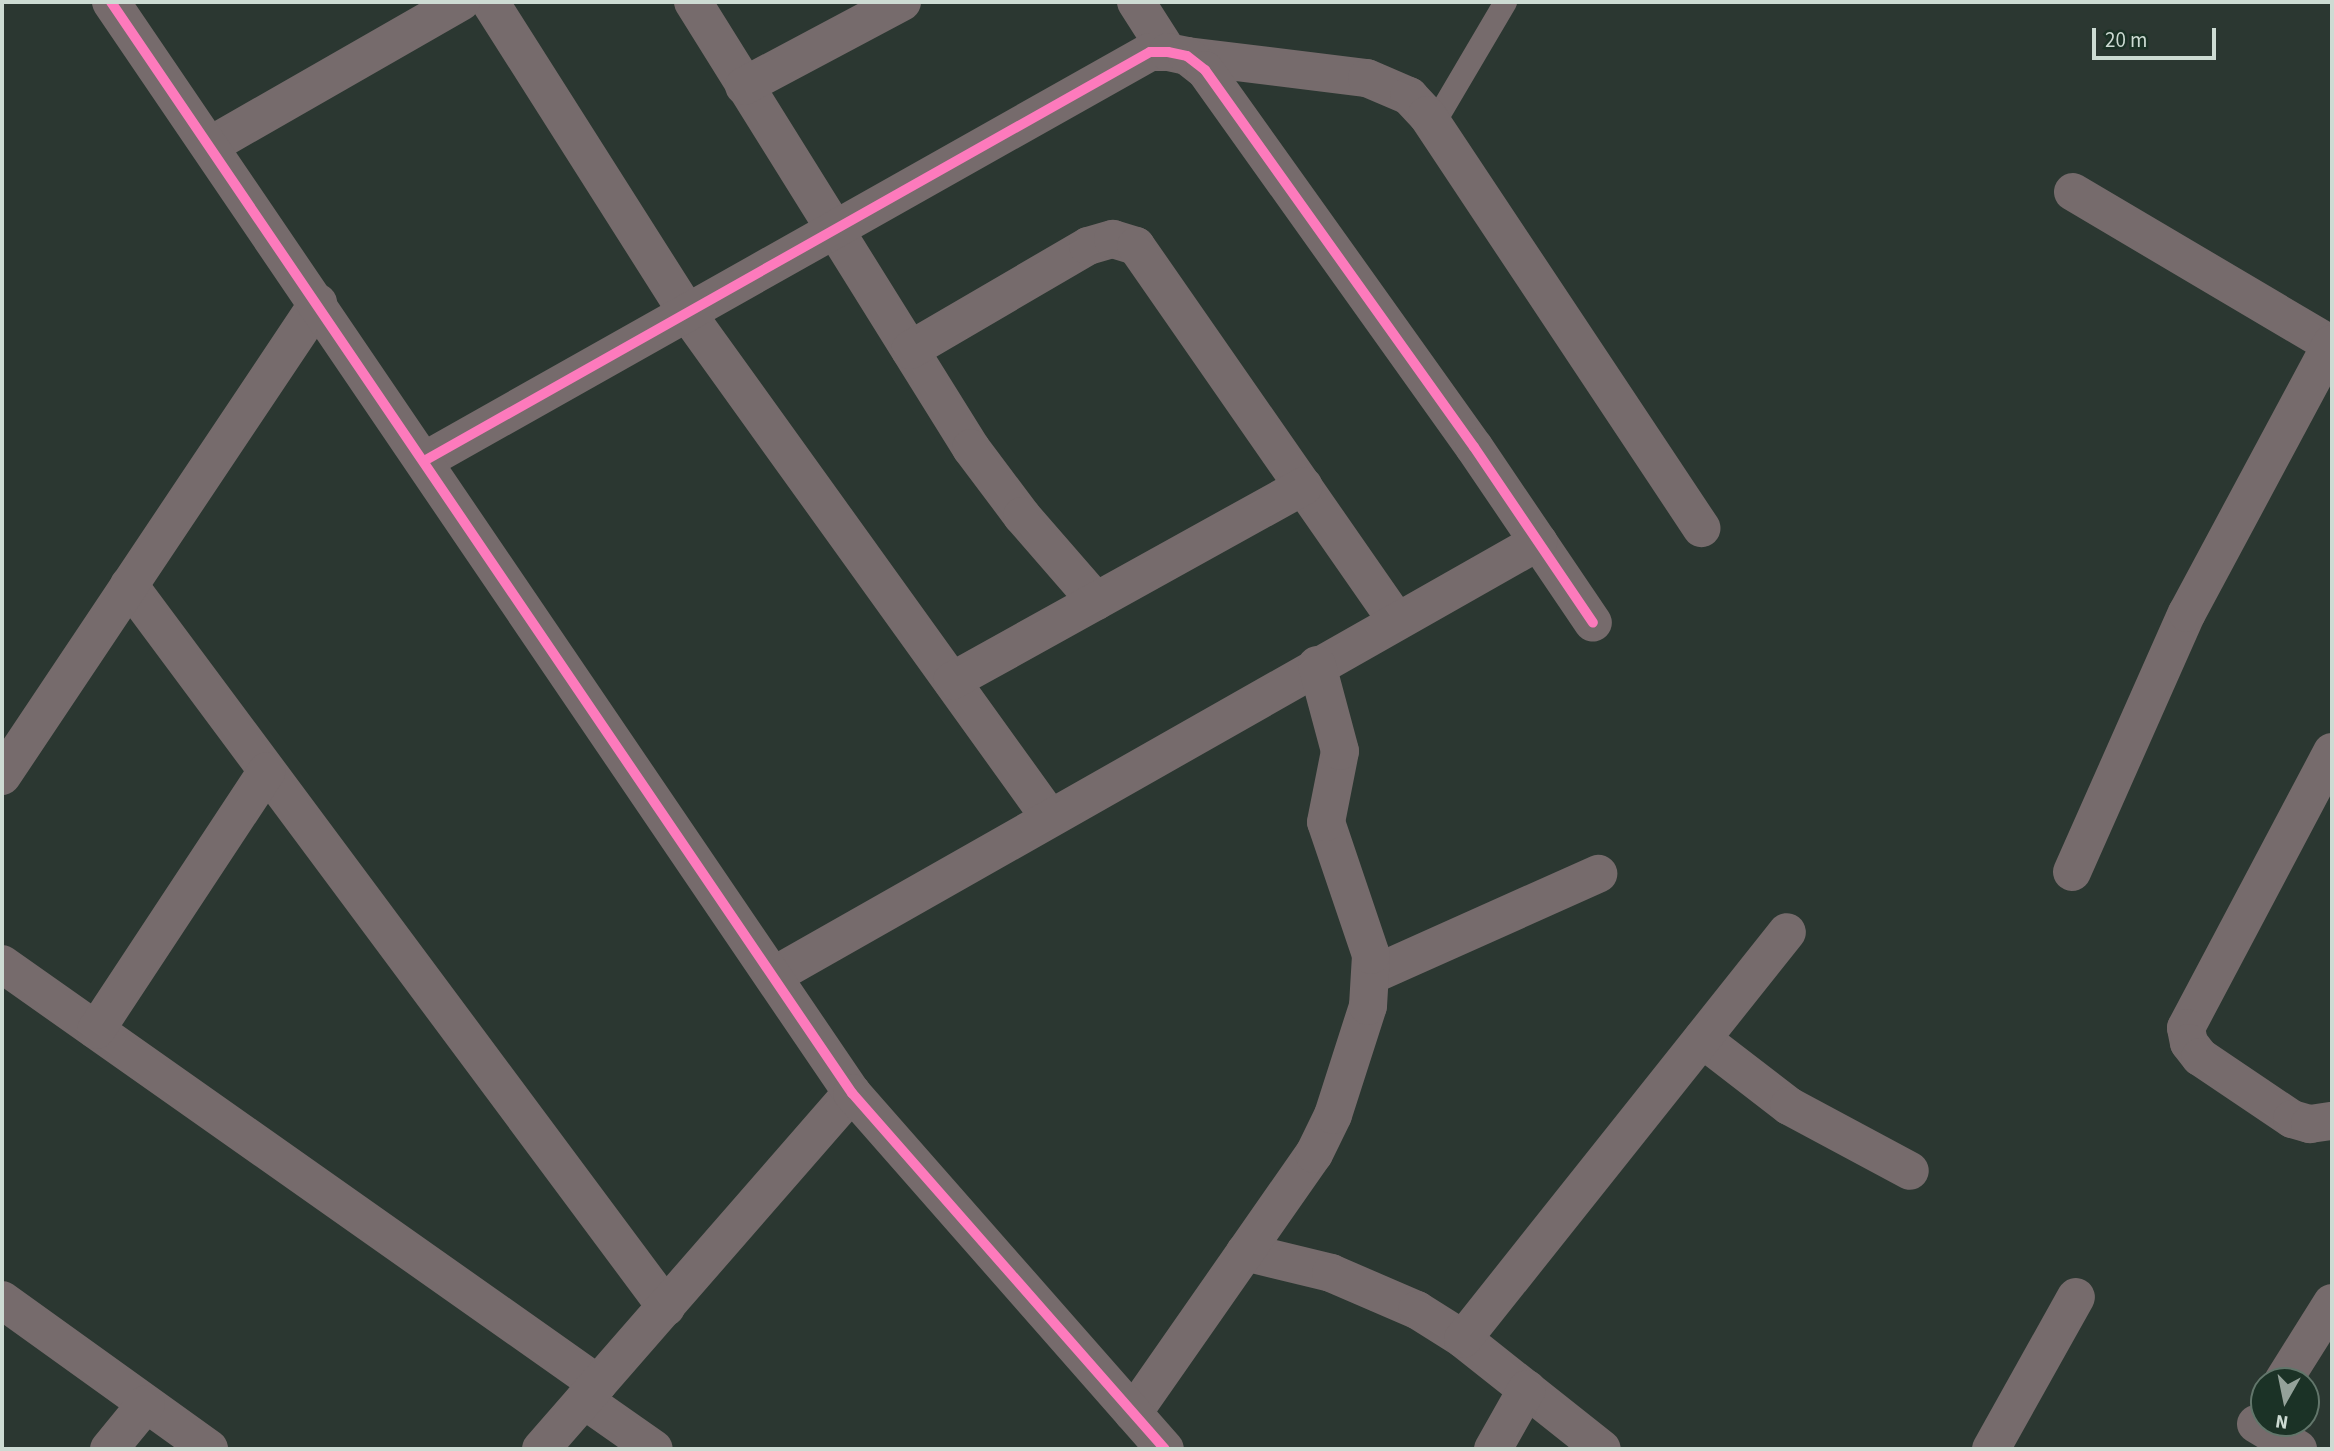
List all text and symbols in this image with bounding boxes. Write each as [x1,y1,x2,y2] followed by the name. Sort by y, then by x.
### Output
[2096,14,2220,58] scale bar
[2105,25,2147,55] text: 20 m
[2250,1367,2320,1437] north arrow
[2274,1407,2290,1436] text: N

